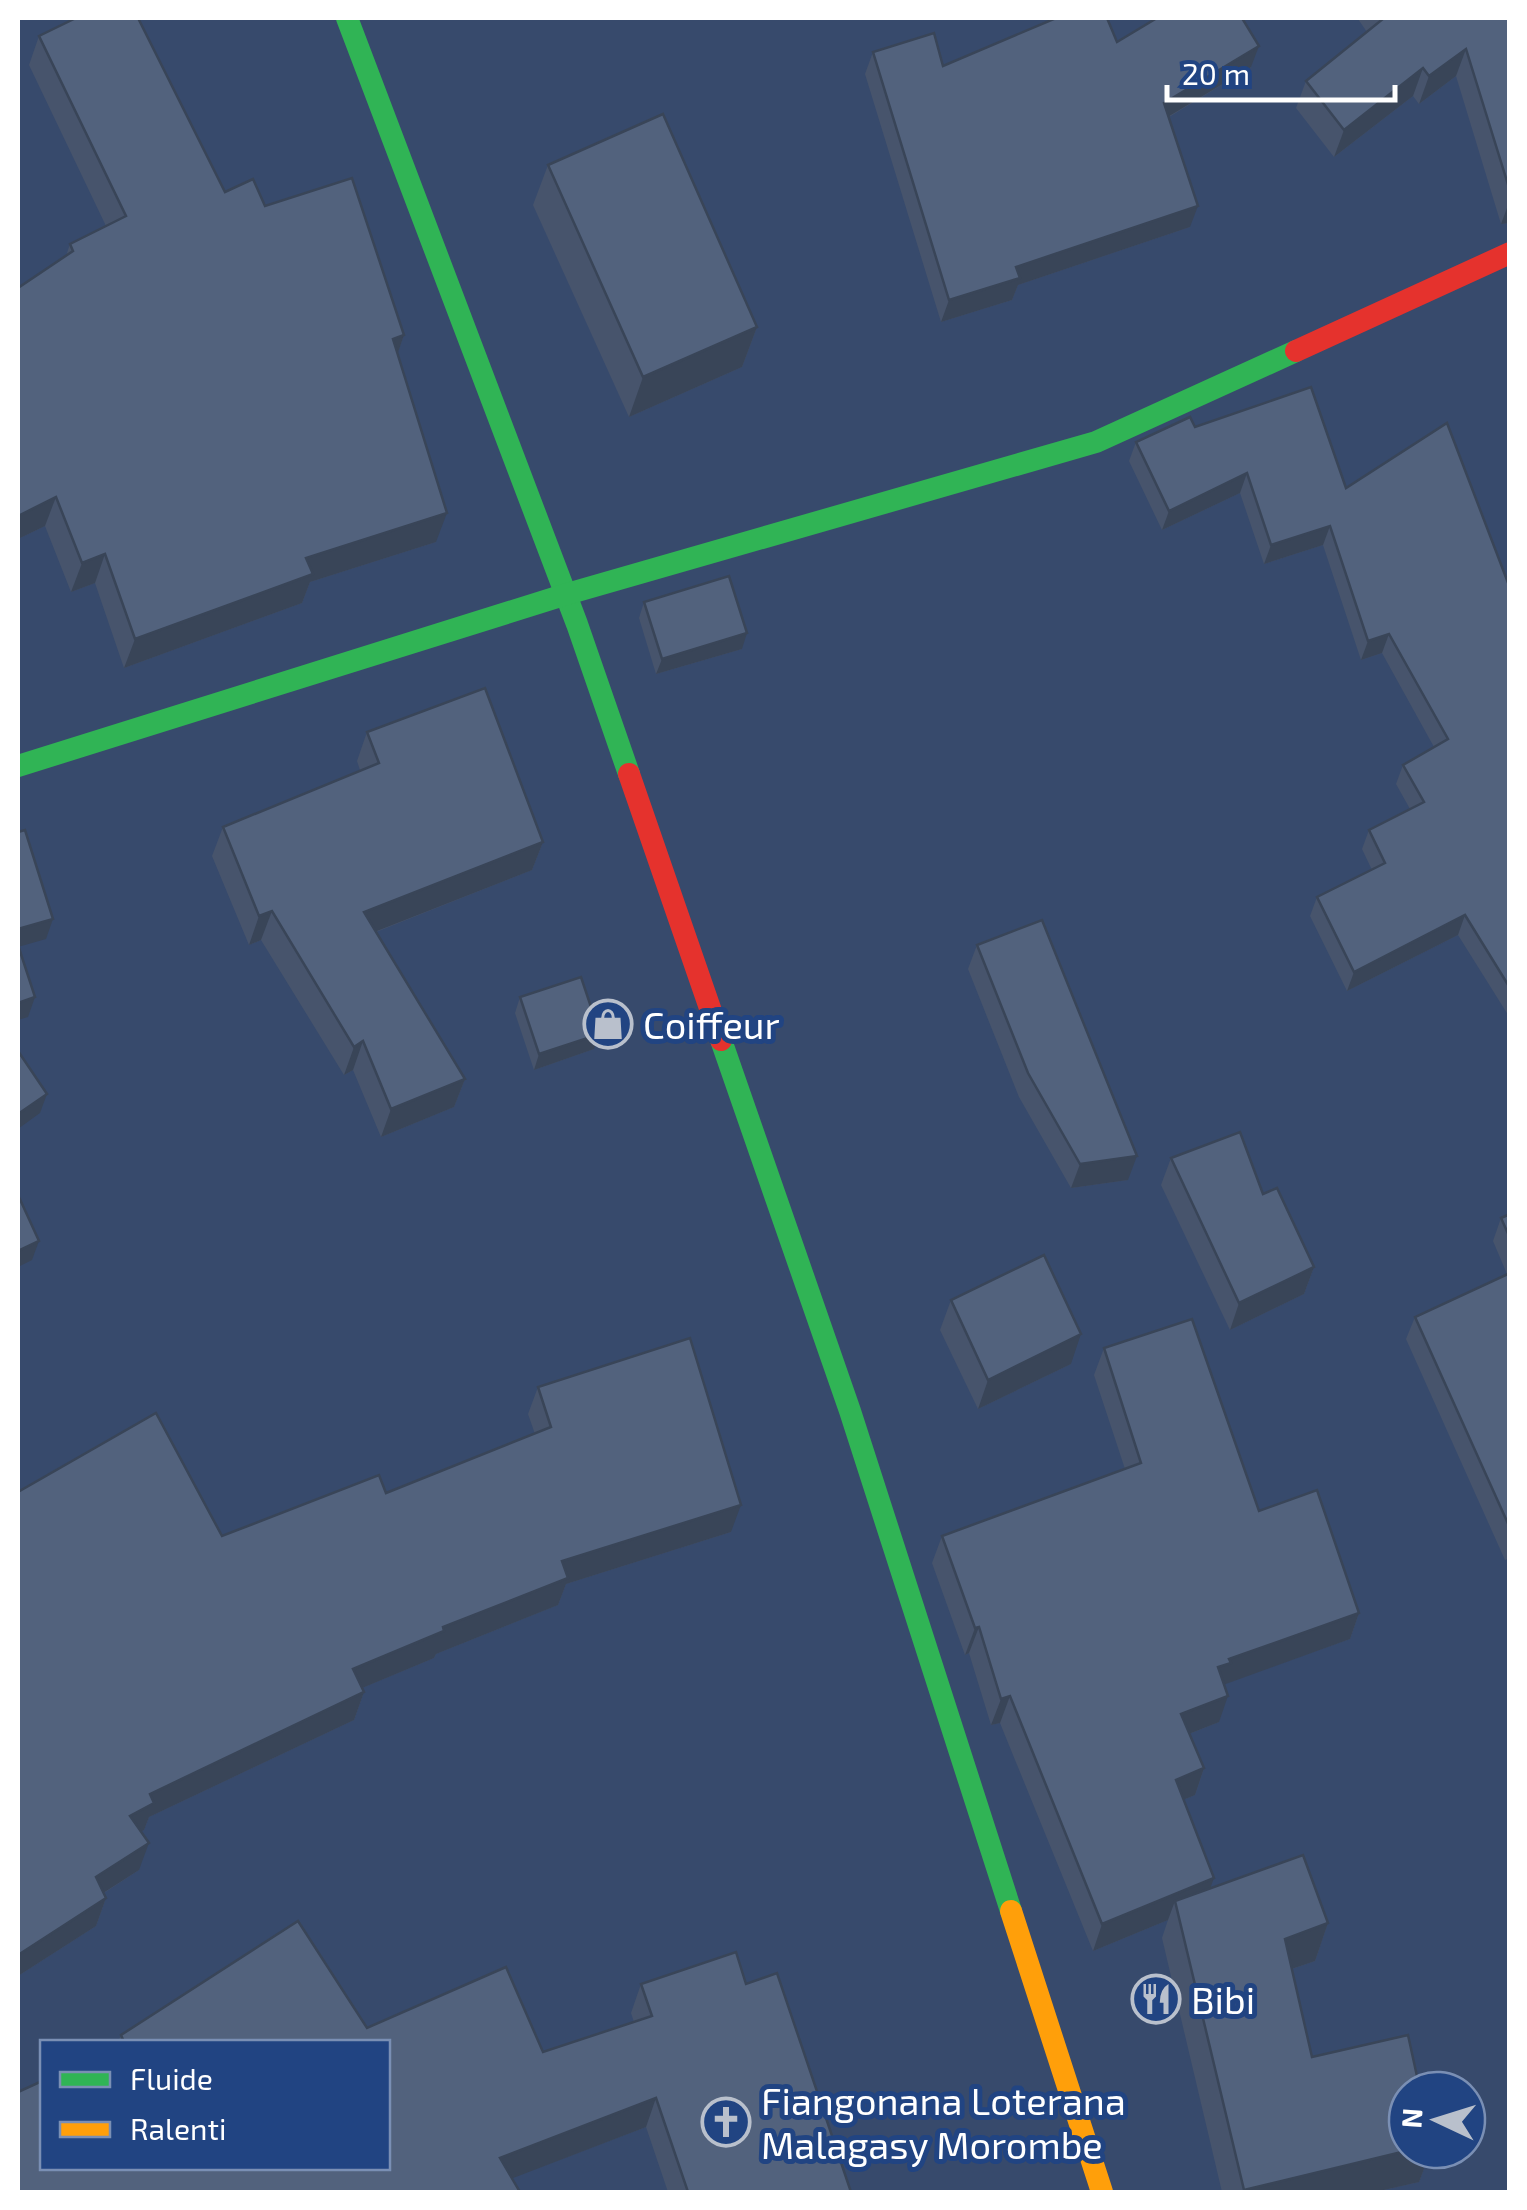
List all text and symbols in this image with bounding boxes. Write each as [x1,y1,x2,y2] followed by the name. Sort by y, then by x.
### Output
[1167,40,1394,102] scale bar
[1182,55,1250,91] text: 20 m
[582,998,634,1050] shop icon: Coiffeur
[643,1001,780,1047] place label: Coiffeur
[1130,1973,1182,2025] restaurant icon: Bibi
[1191,1976,1255,2022] place label: Bibi
[40,2040,390,2170] legend
[130,2060,213,2096] text: Fluide
[1387,2070,1487,2170] north arrow
[761,2077,1126,2167] place label: Fiangonana Loterana Malagasy Morombe
[700,2096,752,2148] church icon: Fiangonana Loterana Malagasy Morombe
[1393,2107,1429,2129] text: N
[130,2110,226,2146] text: Ralenti

